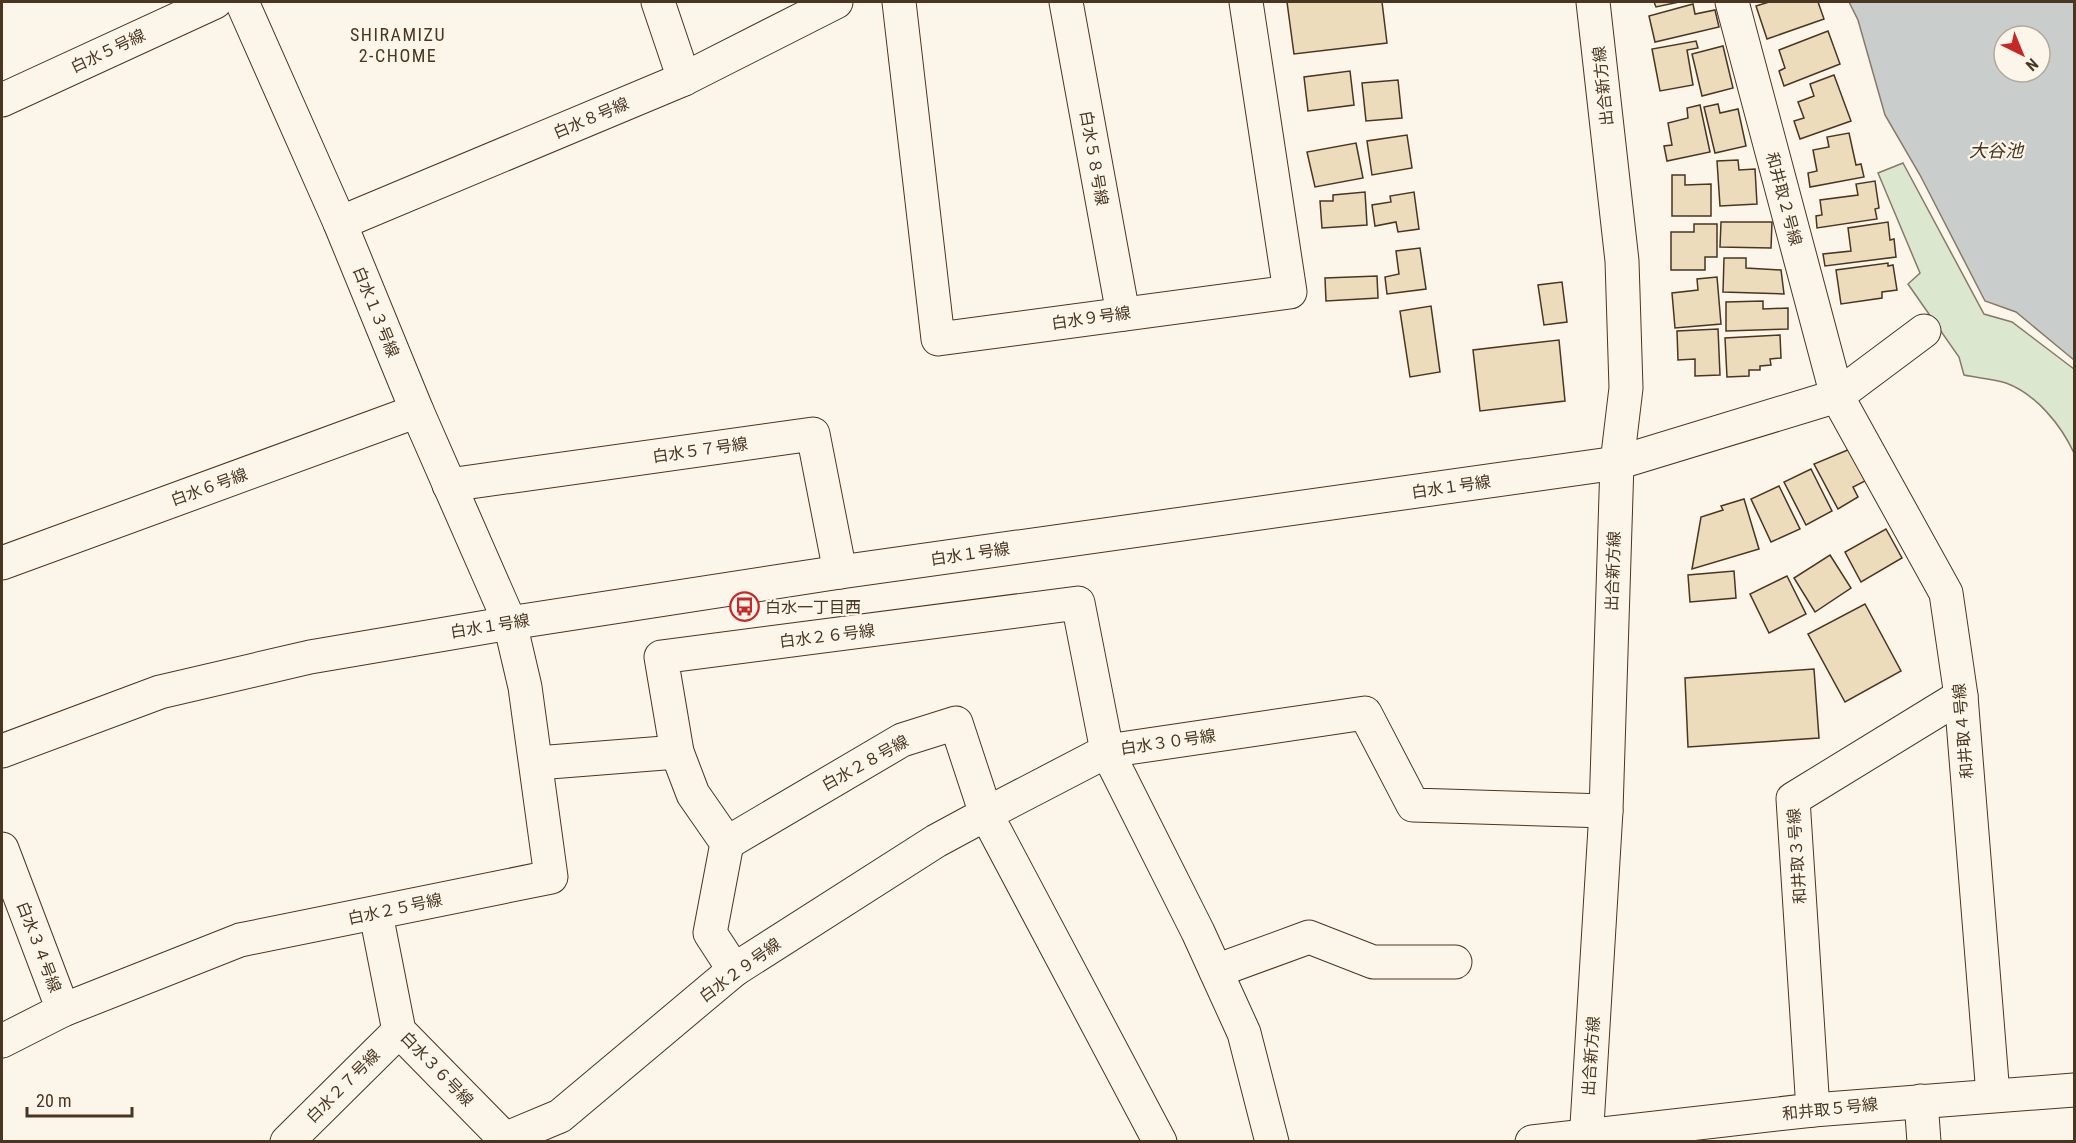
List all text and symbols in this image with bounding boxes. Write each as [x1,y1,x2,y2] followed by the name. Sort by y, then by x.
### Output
[350,24,446,66] district label: SHIRAMIZU 2-CHOME
[1992,24,2052,84] north arrow
[68,25,148,77] street label: 白水５号線
[1589,45,1617,127] street label: 出合新方線
[2022,54,2042,75] text: N
[550,94,632,142] street label: 白水８号線
[1076,109,1112,207] street label: 白水５８号線
[1969,140,2025,161] water label: 大谷池
[1762,150,1806,248] street label: 和井取２号線
[349,264,403,360] street label: 白水１３号線
[1050,303,1132,333] street label: 白水９号線
[651,434,749,466] street label: 白水５７号線
[168,464,250,510] street label: 白水６号線
[1410,472,1492,502] street label: 白水１号線
[1602,531,1624,611] street label: 出合新方線
[929,539,1011,569] street label: 白水１号線
[728,591,760,623] bus stop icon: 白水一丁目西
[765,598,861,617] place label: 白水一丁目西
[449,610,531,642] street label: 白水１号線
[778,621,876,651] street label: 白水２６号線
[1949,682,1977,780] street label: 和井取４号線
[1119,726,1217,758] street label: 白水３０号線
[818,731,912,795] street label: 白水２８号線
[1784,807,1810,905] street label: 和井取３号線
[346,890,444,928] street label: 白水２５号線
[13,899,65,995] street label: 白水３４号線
[696,934,784,1006] street label: 白水２９号線
[1579,1015,1603,1097] street label: 出合新方線
[397,1028,477,1110] street label: 白水３６号線
[302,1045,384,1127] street label: 白水２７号線
[27,1080,132,1118] scale bar
[36,1090,71,1111] text: 20 m
[1781,1095,1879,1123] street label: 和井取５号線

